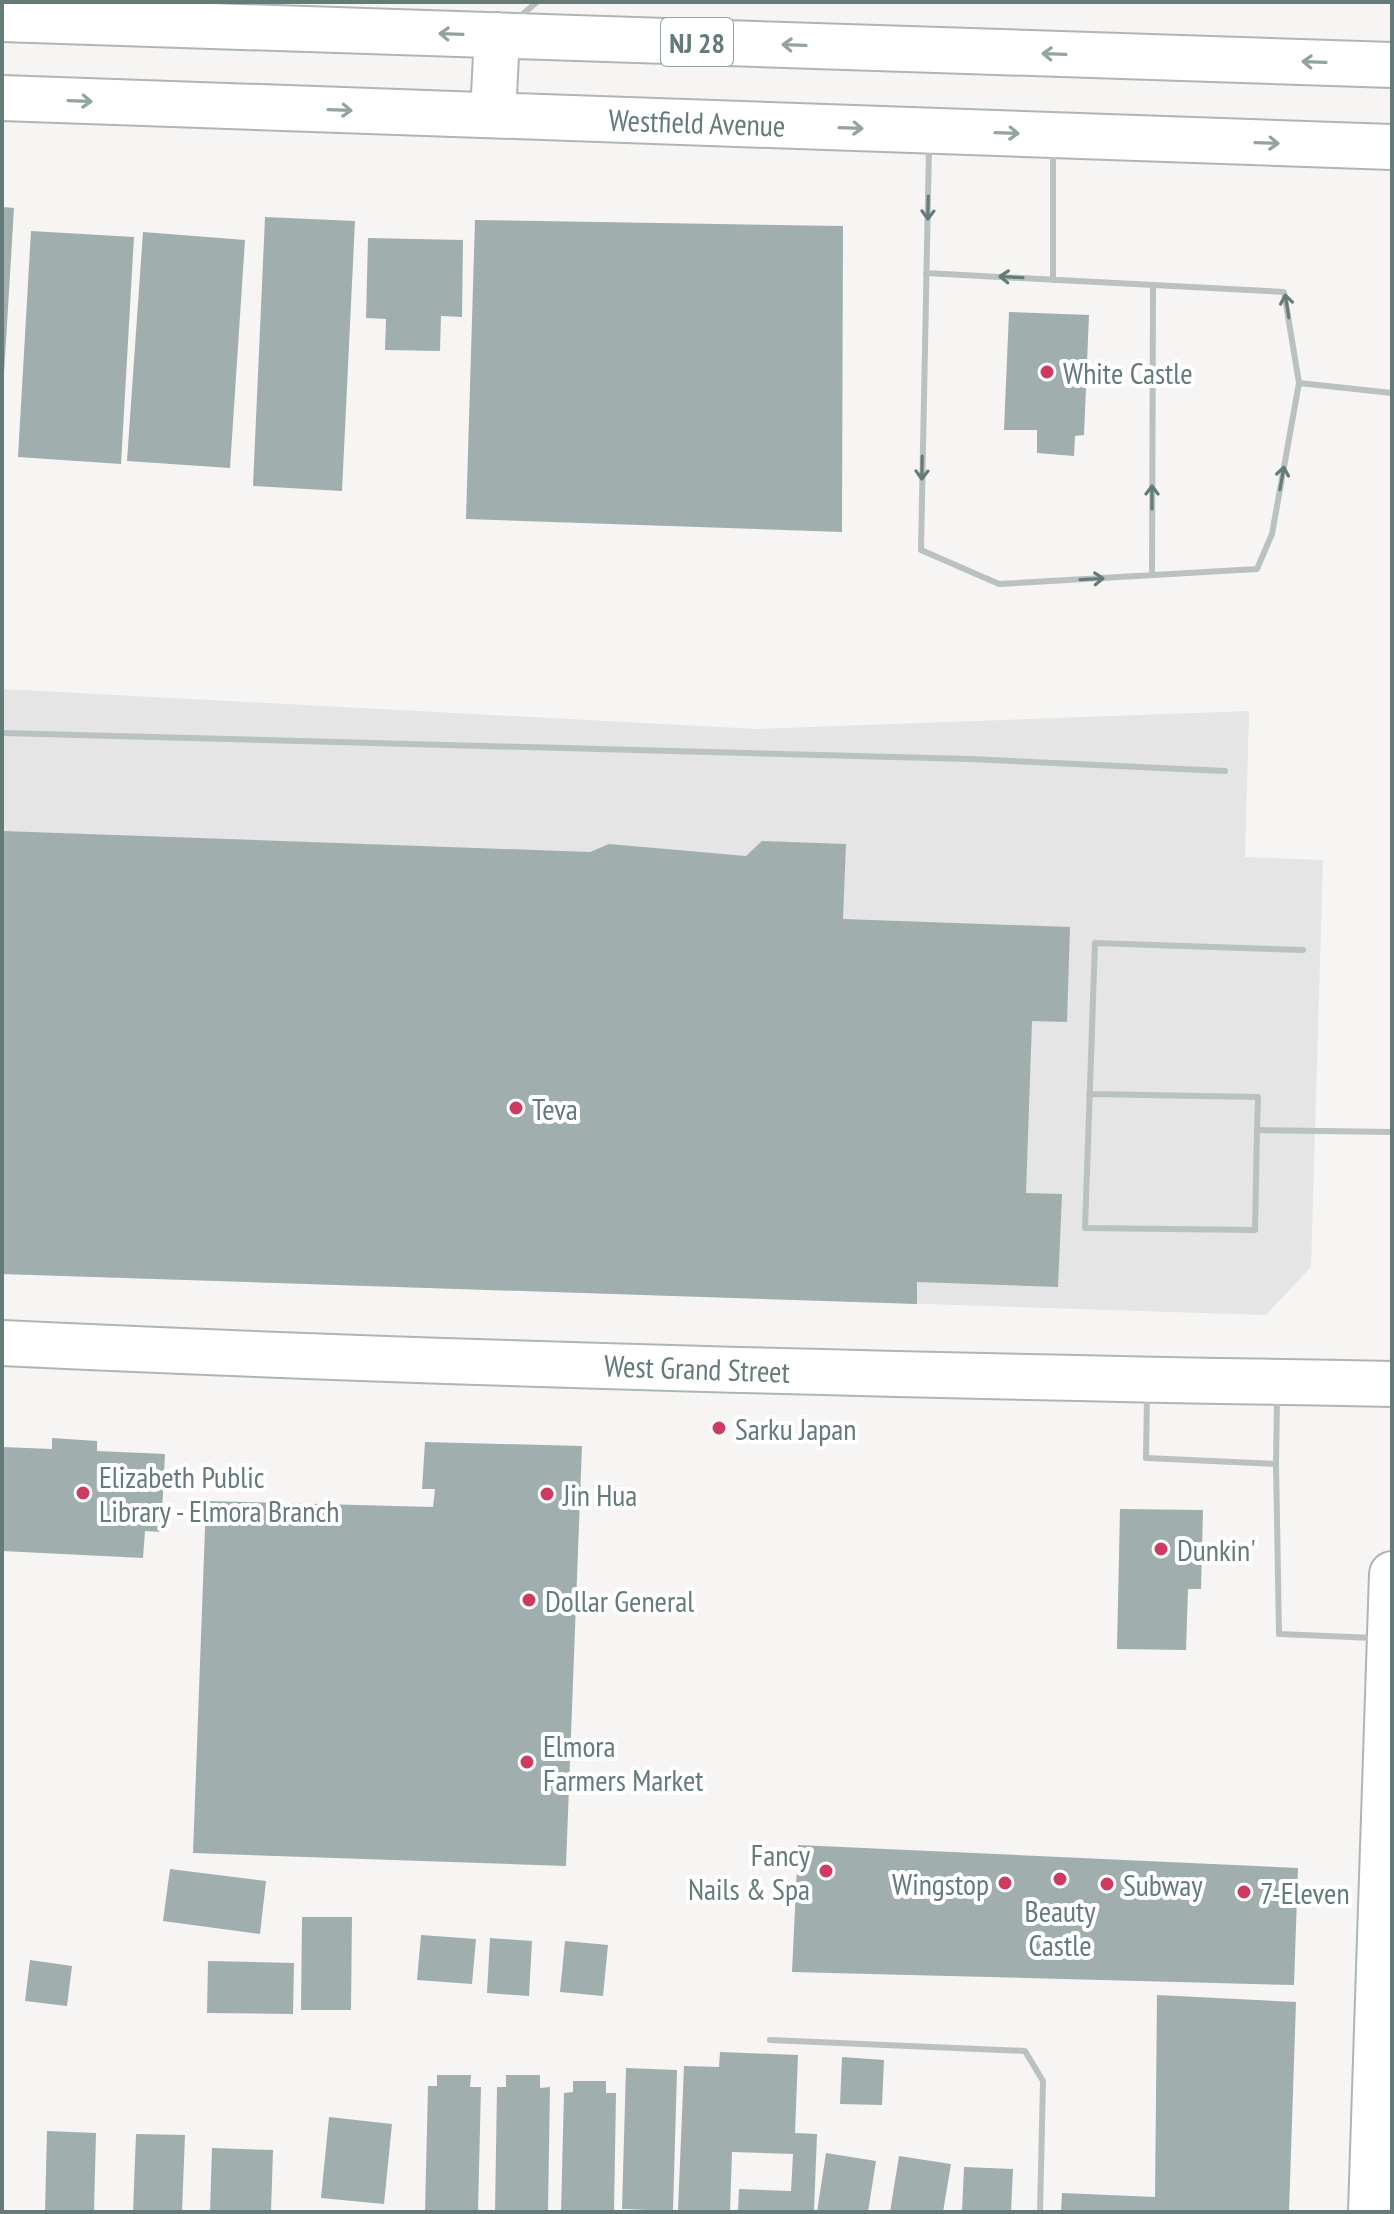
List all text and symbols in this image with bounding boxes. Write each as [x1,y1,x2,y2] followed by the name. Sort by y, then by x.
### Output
[661,18,733,66] road number: NJ 28
[438,26,465,41] one-way arrow
[781,37,808,52] one-way arrow
[1041,46,1068,61] one-way arrow
[1301,55,1328,70] one-way arrow
[66,93,93,108] one-way arrow
[608,99,786,145] street label: Westfield Avenue
[326,102,353,117] one-way arrow
[837,120,864,135] one-way arrow
[993,125,1020,140] one-way arrow
[1253,135,1280,150] one-way arrow
[920,194,935,221] one-way arrow
[998,270,1025,285] one-way arrow
[1278,294,1293,319] one-way arrow
[1063,353,1193,392] place label: White Castle
[1038,363,1056,381] marker: White Castle
[915,454,930,481] one-way arrow
[1275,466,1290,492] one-way arrow
[1145,484,1160,511] one-way arrow
[1078,571,1104,586] one-way arrow
[532,1089,578,1128] place label: Teva
[507,1099,525,1117] marker: Teva
[603,1345,791,1391] street label: West Grand Street
[735,1409,857,1448] place label: Sarku Japan
[710,1419,728,1437] marker: Sarku Japan
[99,1457,339,1530] place label: Elizabeth Public Library - Elmora Branch
[562,1475,637,1514] place label: Jin Hua
[74,1484,92,1502] marker: Elizabeth Public Library - Elmora Branch
[538,1485,556,1503] marker: Jin Hua
[1177,1530,1256,1569] place label: Dunkin'
[1152,1540,1170,1558] marker: Dunkin'
[545,1581,694,1620] place label: Dollar General
[520,1591,538,1609] marker: Dollar General
[543,1726,704,1799] place label: Elmora Farmers Market
[518,1753,536,1771] marker: Elmora Farmers Market
[688,1835,811,1908] place label: Fancy Nails & Spa
[817,1862,835,1880] marker: Fancy Nails & Spa
[892,1864,989,1903] place label: Wingstop
[1123,1865,1203,1904] place label: Subway
[1051,1870,1069,1888] marker: Beauty Castle
[1260,1873,1350,1912] place label: 7-Eleven
[996,1874,1014,1892] marker: Wingstop
[1098,1875,1116,1893] marker: Subway
[1235,1883,1253,1901] marker: 7-Eleven
[1025,1891,1096,1964] place label: Beauty Castle

